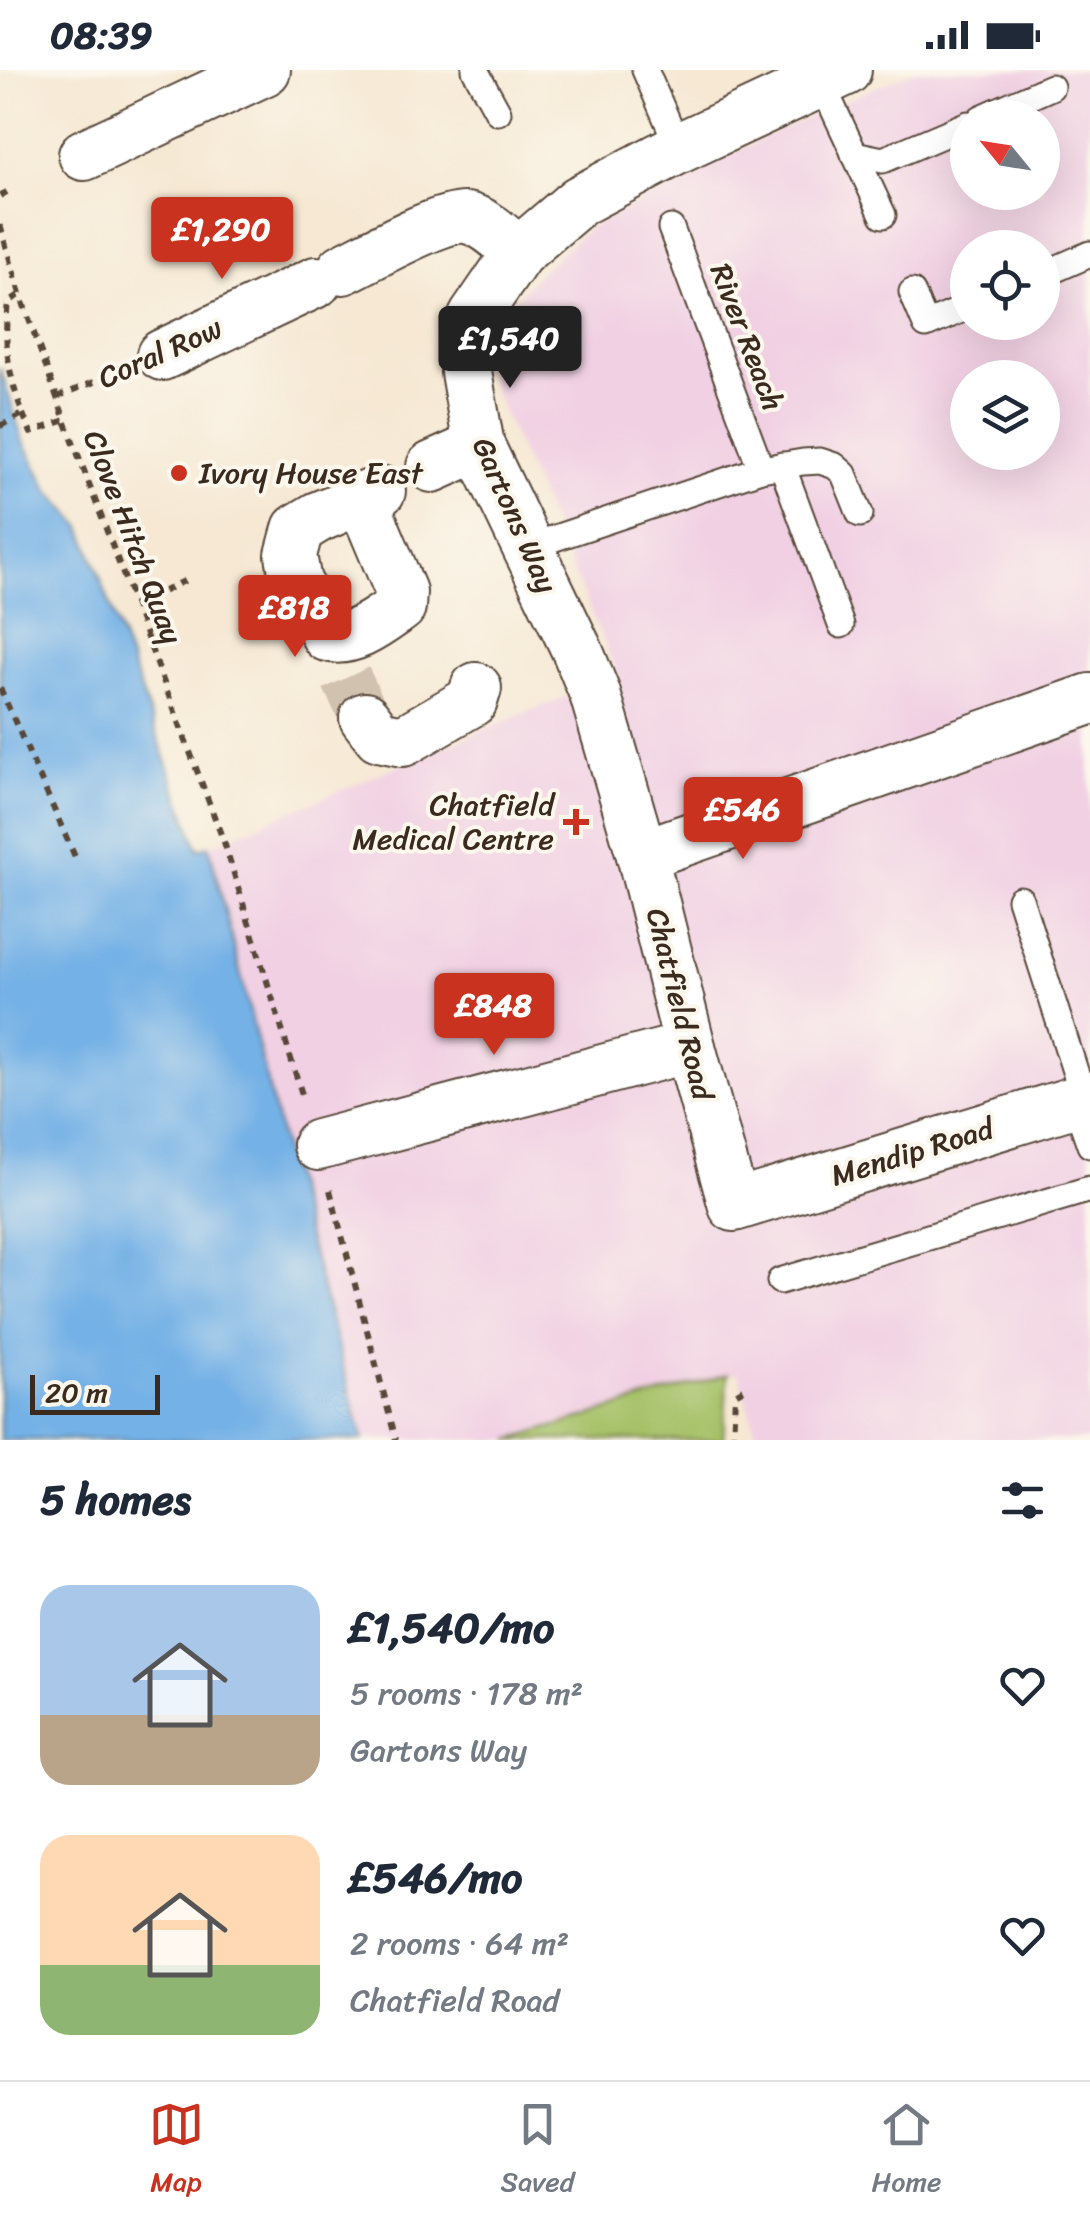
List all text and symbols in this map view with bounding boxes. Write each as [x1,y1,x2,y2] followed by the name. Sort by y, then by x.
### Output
[50,2,153,69] text: 08:39
[950,100,1060,210] north arrow
[950,100,1060,470] map controls
[141,197,303,282] pin: £1,290
[173,201,271,258] text: £1,290
[950,230,1060,340] button: locate
[694,255,800,419] street label: River Reach
[89,301,231,404] street label: Coral Row
[429,306,591,391] pin: £1,540
[460,310,560,367] text: £1,540
[950,360,1060,470] button: layers
[67,422,199,653] street label: Clove Hitch Quay
[457,428,574,602] street label: Gartons Way
[198,446,425,500] place label: Ivory House East
[168,462,190,484] marker: Ivory House East
[236,575,354,660] pin: £818
[260,579,330,636] text: £818
[684,777,802,862] pin: £546
[352,778,556,866] place label: Chatfield Medical Centre
[706,781,780,838] text: £546
[563,809,589,835] marker: Chatfield Medical Centre
[630,902,730,1108] street label: Chatfield Road
[435,973,553,1058] pin: £848
[456,977,532,1034] text: £848
[824,1101,1002,1202] street label: Mendip Road
[45,1368,108,1417] text: 20 m
[30,1370,160,1414] scale bar
[40,1463,191,1537] text: 5 homes
[995,1473,1050,1528] icon: filters
[350,1591,554,1665] text: £1,540/mo
[120,1625,240,1745] icon: home
[995,1658,1050,1713] icon: heart
[350,1665,583,1722] text: 5 rooms · 178 m²
[350,1722,527,1779] text: Gartons Way
[350,1841,522,1915] text: £546/mo
[120,1875,240,1995] icon: home
[995,1908,1050,1963] icon: heart
[350,1915,569,1972] text: 2 rooms · 64 m²
[350,1972,559,2029] text: Chatfield Road
[149,2097,204,2206] tab: Map
[501,2097,574,2206] tab: Saved
[872,2097,941,2206] tab: Home

